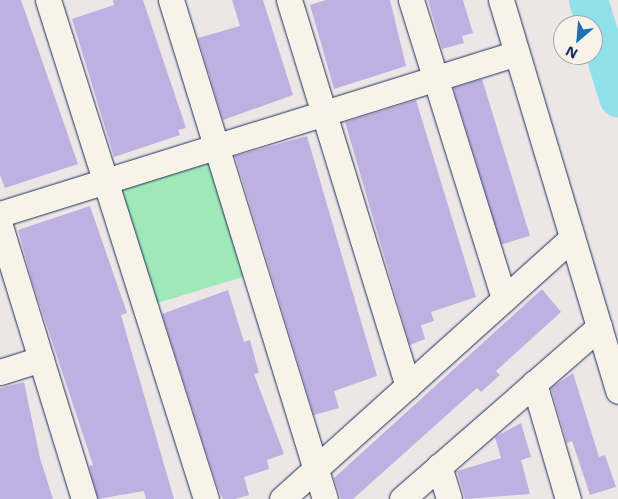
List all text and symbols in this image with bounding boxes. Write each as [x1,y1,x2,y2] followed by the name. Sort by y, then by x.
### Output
[553,15,603,65] north arrow
[563,42,581,63] text: N

